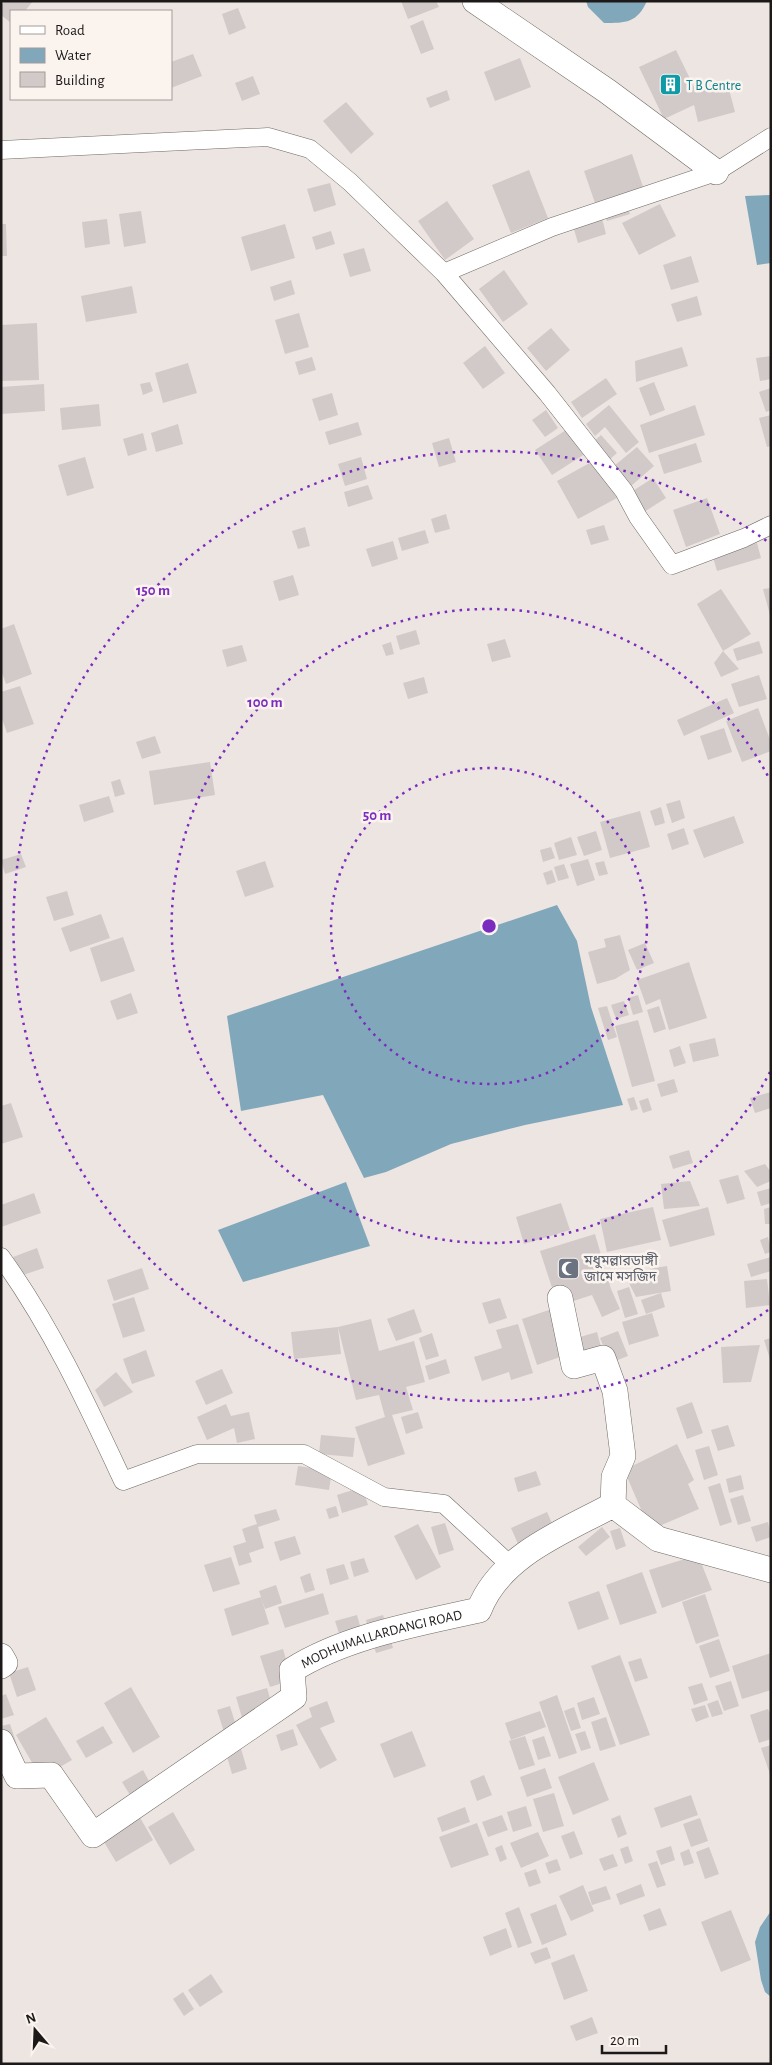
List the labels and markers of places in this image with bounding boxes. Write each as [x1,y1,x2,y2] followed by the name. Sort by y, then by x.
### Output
[658,73,682,97] building icon: T B Centre
[686,79,741,93] place label: T B Centre
[480,917,498,935] centre of rings
[583,1252,658,1284] place label: মধুমল্লারডাঙ্গী জামে মসজিদ
[556,1256,580,1280] mosque icon: মধুমল্লারডাঙ্গী জামে মসজিদ

